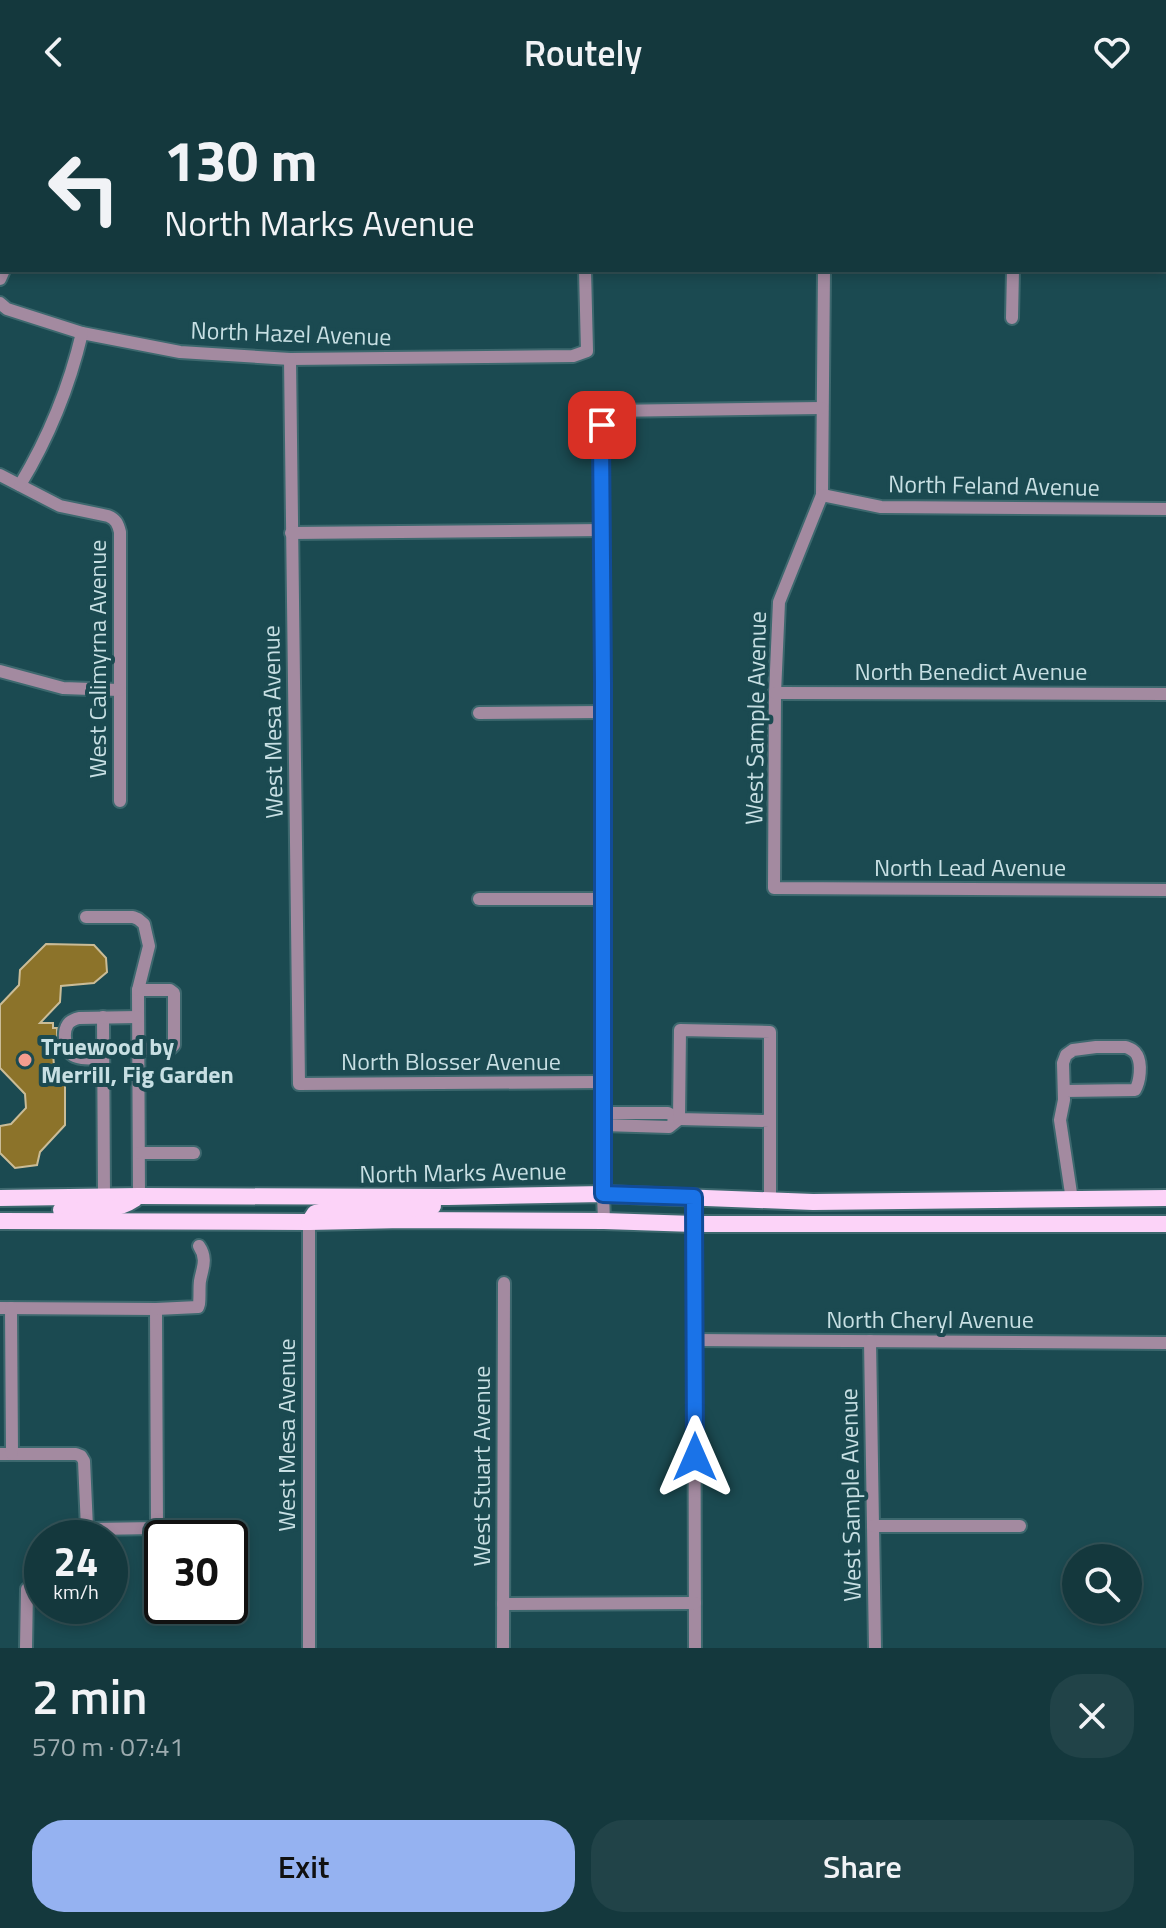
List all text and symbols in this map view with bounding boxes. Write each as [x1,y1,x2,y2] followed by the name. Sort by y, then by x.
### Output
[524,25,642,80] text: Routely
[32,30,76,74] icon: back
[1090,30,1134,74] icon: heart
[164,118,317,203] text: 130 m
[32,136,136,240] icon: left
[164,195,475,250] text: North Marks Avenue
[190,312,392,354] street label: North Hazel Avenue
[568,391,636,459] pin
[580,403,624,447] icon: arrive
[888,465,1100,505] street label: North Feland Avenue
[79,540,115,778] street label: West Calimyrna Avenue
[735,611,775,825] street label: West Sample Avenue
[252,625,292,819] street label: West Mesa Avenue
[855,653,1087,689] street label: North Benedict Avenue
[874,849,1066,885] street label: North Lead Avenue
[41,1028,234,1092] place label: Truewood by Merrill, Fig Garden
[341,1043,561,1079] street label: North Blosser Avenue
[16,1051,34,1069] marker: Truewood by Merrill, Fig Garden
[359,1152,567,1192] street label: North Marks Avenue
[826,1301,1034,1337] street label: North Cheryl Avenue
[268,1338,304,1532] street label: West Mesa Avenue
[463,1366,499,1566] street label: West Stuart Avenue
[830,1388,870,1602] street label: West Sample Avenue
[653,1415,737,1499] position arrow
[144,1520,248,1624] speed limit sign: 30
[54,1531,98,1592] text: 24
[1062,1544,1142,1624] map controls
[1062,1544,1142,1624] button: search
[53,1576,99,1607] text: km/h
[32,1660,147,1733] text: 2 min
[1050,1674,1134,1758] button: close
[32,1727,184,1766] text: 570 m · 07:41
[32,1820,575,1912] button: Exit
[591,1820,1134,1912] button: Share

